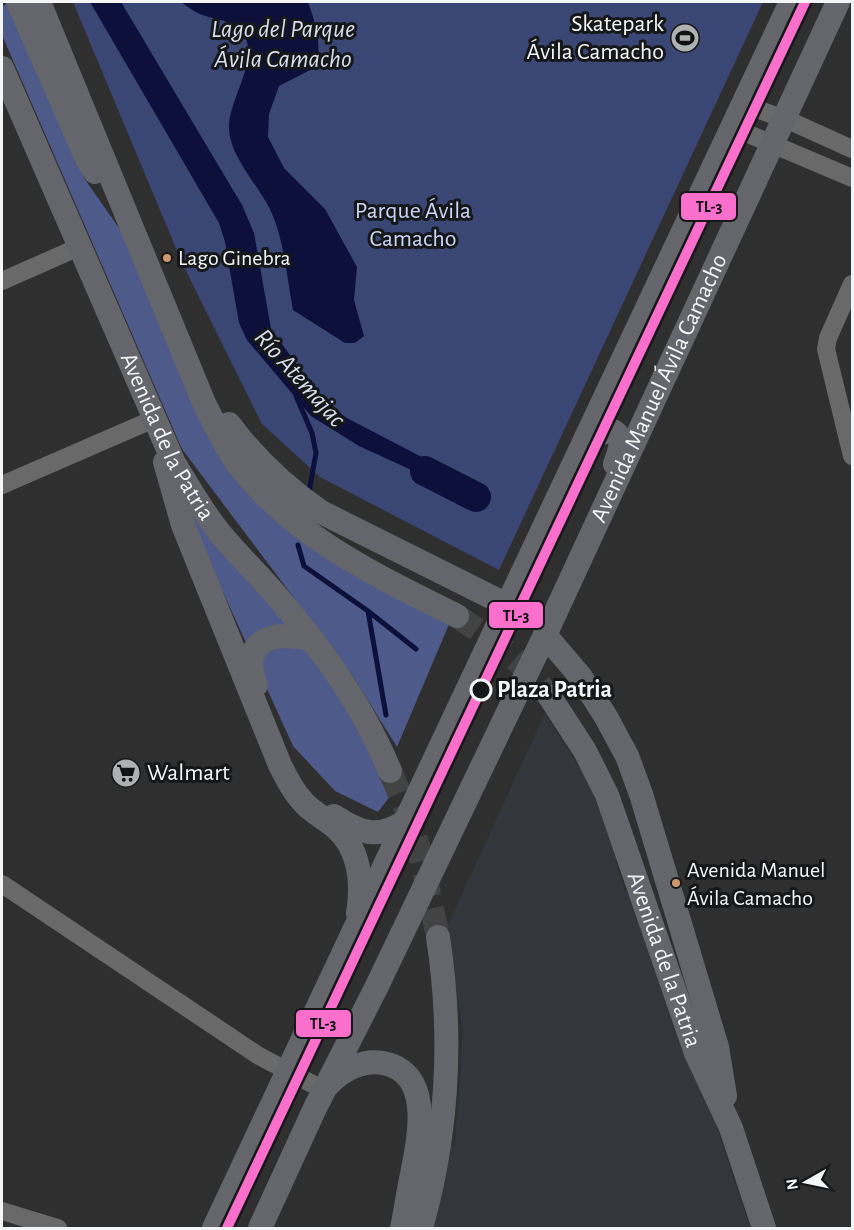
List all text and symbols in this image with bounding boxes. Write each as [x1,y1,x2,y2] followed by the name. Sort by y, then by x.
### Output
[527,12,664,64] place label: Skatepark Ávila Camacho
[211,16,355,72] water label: Lago del Parque Ávila Camacho
[669,22,701,54] sports icon: Skatepark Ávila Camacho
[680,192,737,221] line badge: TL-3
[355,197,471,251] park label: Parque Ávila Camacho
[696,199,722,215] text: TL-3
[178,247,291,269] place label: Lago Ginebra
[587,250,732,526] street label: Avenida Manuel Ávila Camacho
[161,252,173,264] marker: Lago Ginebra
[250,324,351,432] water label: Río Atemajac
[116,349,218,525] street label: Avenida de la Patria
[488,601,544,629] line badge: TL-3
[503,608,529,624] text: TL-3
[497,678,612,702] place label: Plaza Patria
[470,679,492,701] marker: Plaza Patria
[110,757,142,789] supermarket icon: Walmart
[147,761,230,785] place label: Walmart
[687,859,826,909] place label: Avenida Manuel Ávila Camacho
[623,869,705,1051] street label: Avenida de la Patria
[670,877,682,889] marker: Avenida Manuel Ávila Camacho
[295,1009,352,1038] line badge: TL-3
[310,1016,336,1032] text: TL-3
[776,1152,836,1212] north arrow
[783,1177,801,1191] text: N

